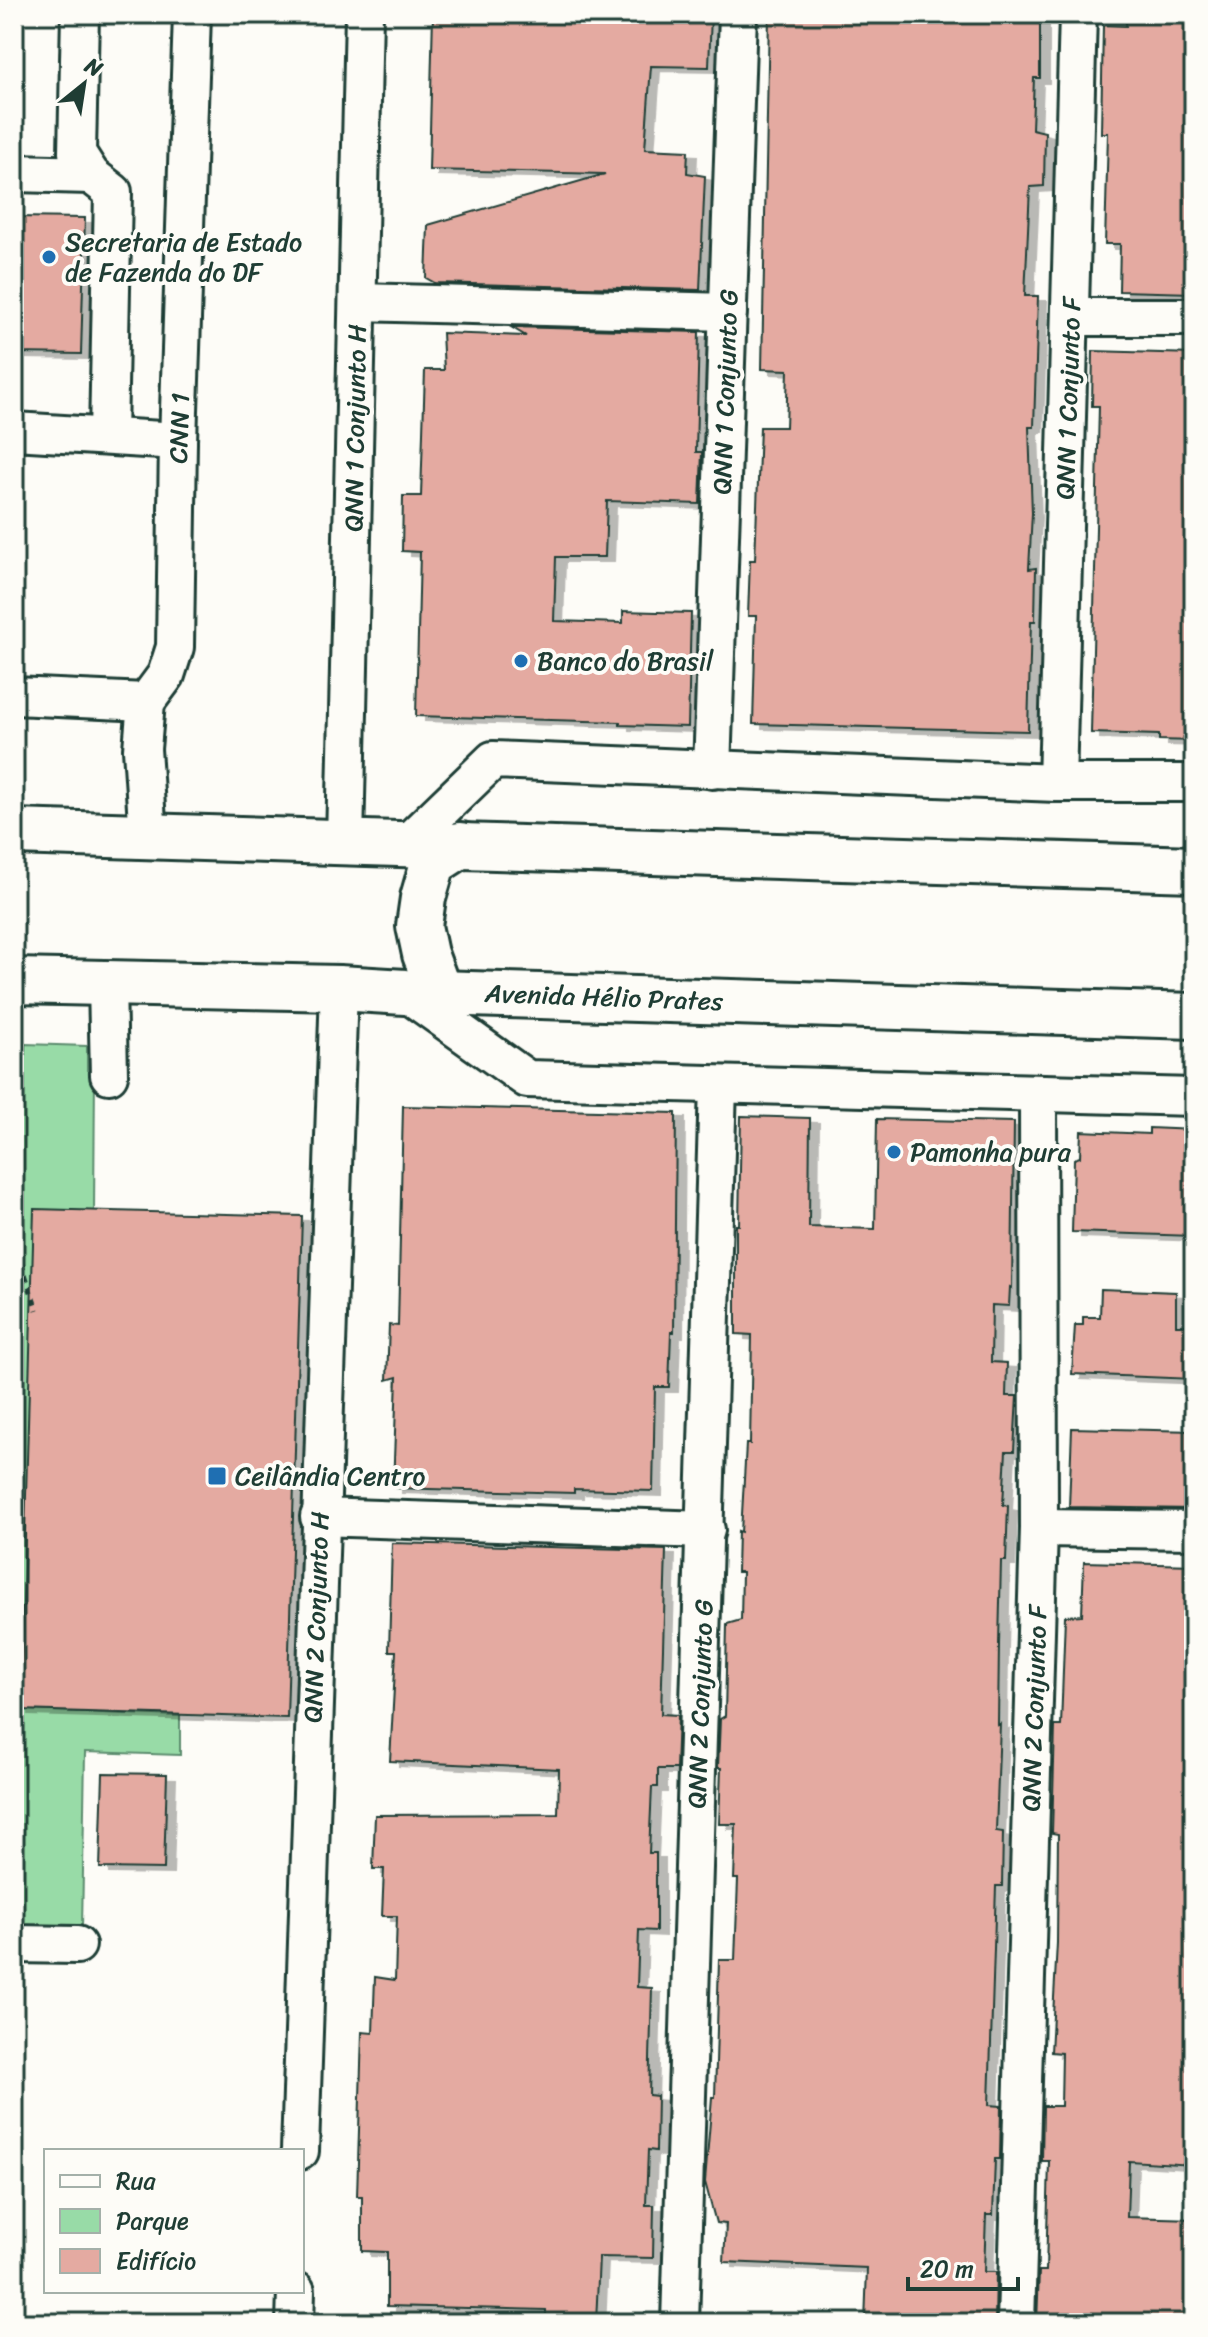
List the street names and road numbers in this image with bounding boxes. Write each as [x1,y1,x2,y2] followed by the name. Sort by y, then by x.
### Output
[698,289,752,495] street label: QNN 1 Conjunto G
[1041,294,1095,500] street label: QNN 1 Conjunto F
[330,323,380,532] street label: QNN 1 Conjunto H
[155,392,203,464] street label: CNN 1
[483,970,725,1024] street label: Avenida Hélio Prates
[289,1510,343,1723] street label: QNN 2 Conjunto H
[673,1599,727,1809] street label: QNN 2 Conjunto G
[1007,1602,1061,1812] street label: QNN 2 Conjunto F

